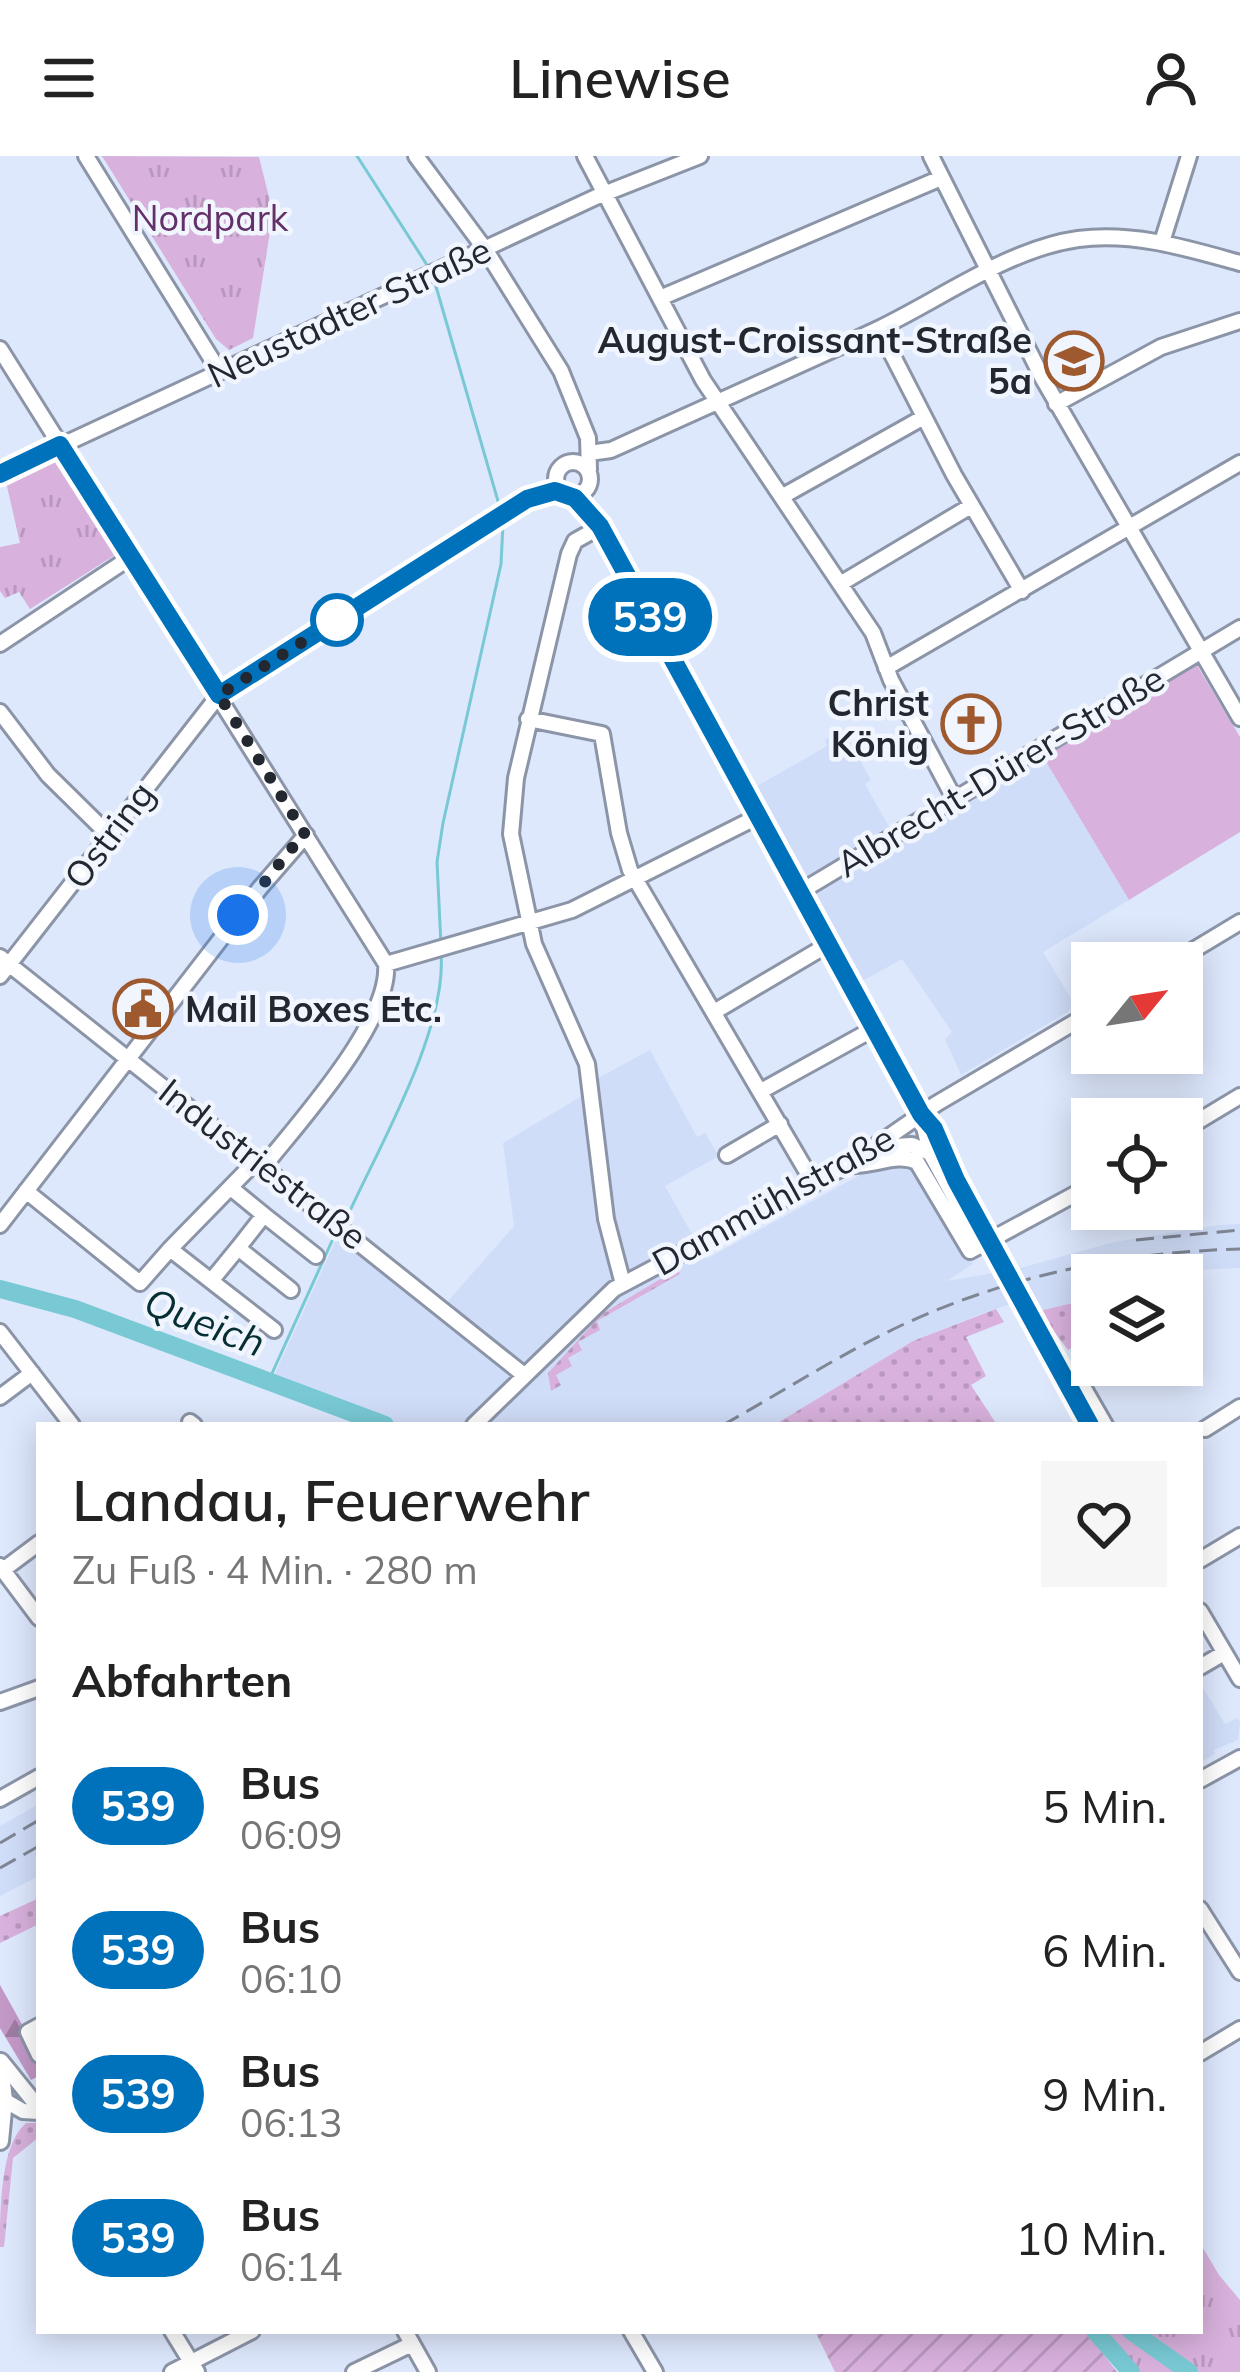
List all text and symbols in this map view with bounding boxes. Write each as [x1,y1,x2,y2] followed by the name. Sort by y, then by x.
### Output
[509,44,731,112] text: Linewise
[36,45,102,111] icon: menu
[1138,45,1204,111] icon: person
[132,195,289,240] park label: Nordpark
[200,226,497,397] street label: Neustadter Straße
[598,317,1032,403] place label: August-Croissant-Straße 5a
[1043,330,1105,392] school or university icon: August-Croissant-Straße 5a
[581,578,719,656] line badge: 539
[612,590,688,643] text: 539
[312,595,362,645] unlabelled marker
[828,655,1172,886] street label: Albrecht-Dürer-Straße
[828,680,929,766] place label: Christ König
[940,693,1002,755] church icon: Christ König
[54,772,163,897] street label: Ostring
[208,885,268,945] your location
[1071,942,1203,1074] north arrow
[1071,942,1203,1386] map controls
[112,978,174,1040] public building icon: Mail Boxes Etc.
[185,986,442,1031] place label: Mail Boxes Etc.
[150,1068,376,1259] street label: Industriestraße
[1071,1098,1203,1230] button: locate
[644,1115,901,1285] street label: Dammühlstraße
[1071,1254,1203,1386] button: layers
[138,1276,272,1367] water label: Queich
[1041,1461,1167,1587] button: heart
[72,1464,589,1535] text: Landau, Feuerwehr
[72,1545,478,1594] text: Zu Fuß · 4 Min. · 280 m
[72,1652,292,1708] text: Abfahrten
[240,1754,320,1810] text: Bus
[1042,1778,1167,1834] text: 5 Min.
[100,1779,176,1832] text: 539
[240,1810,343,1859] text: 06:09
[240,1898,320,1954] text: Bus
[1042,1922,1167,1978] text: 6 Min.
[100,1923,176,1976] text: 539
[240,1954,343,2003] text: 06:10
[240,2042,320,2098] text: Bus
[1042,2066,1167,2122] text: 9 Min.
[100,2067,176,2120] text: 539
[240,2098,343,2147] text: 06:13
[240,2186,320,2242] text: Bus
[1015,2210,1167,2266] text: 10 Min.
[100,2211,176,2264] text: 539
[240,2242,343,2291] text: 06:14

